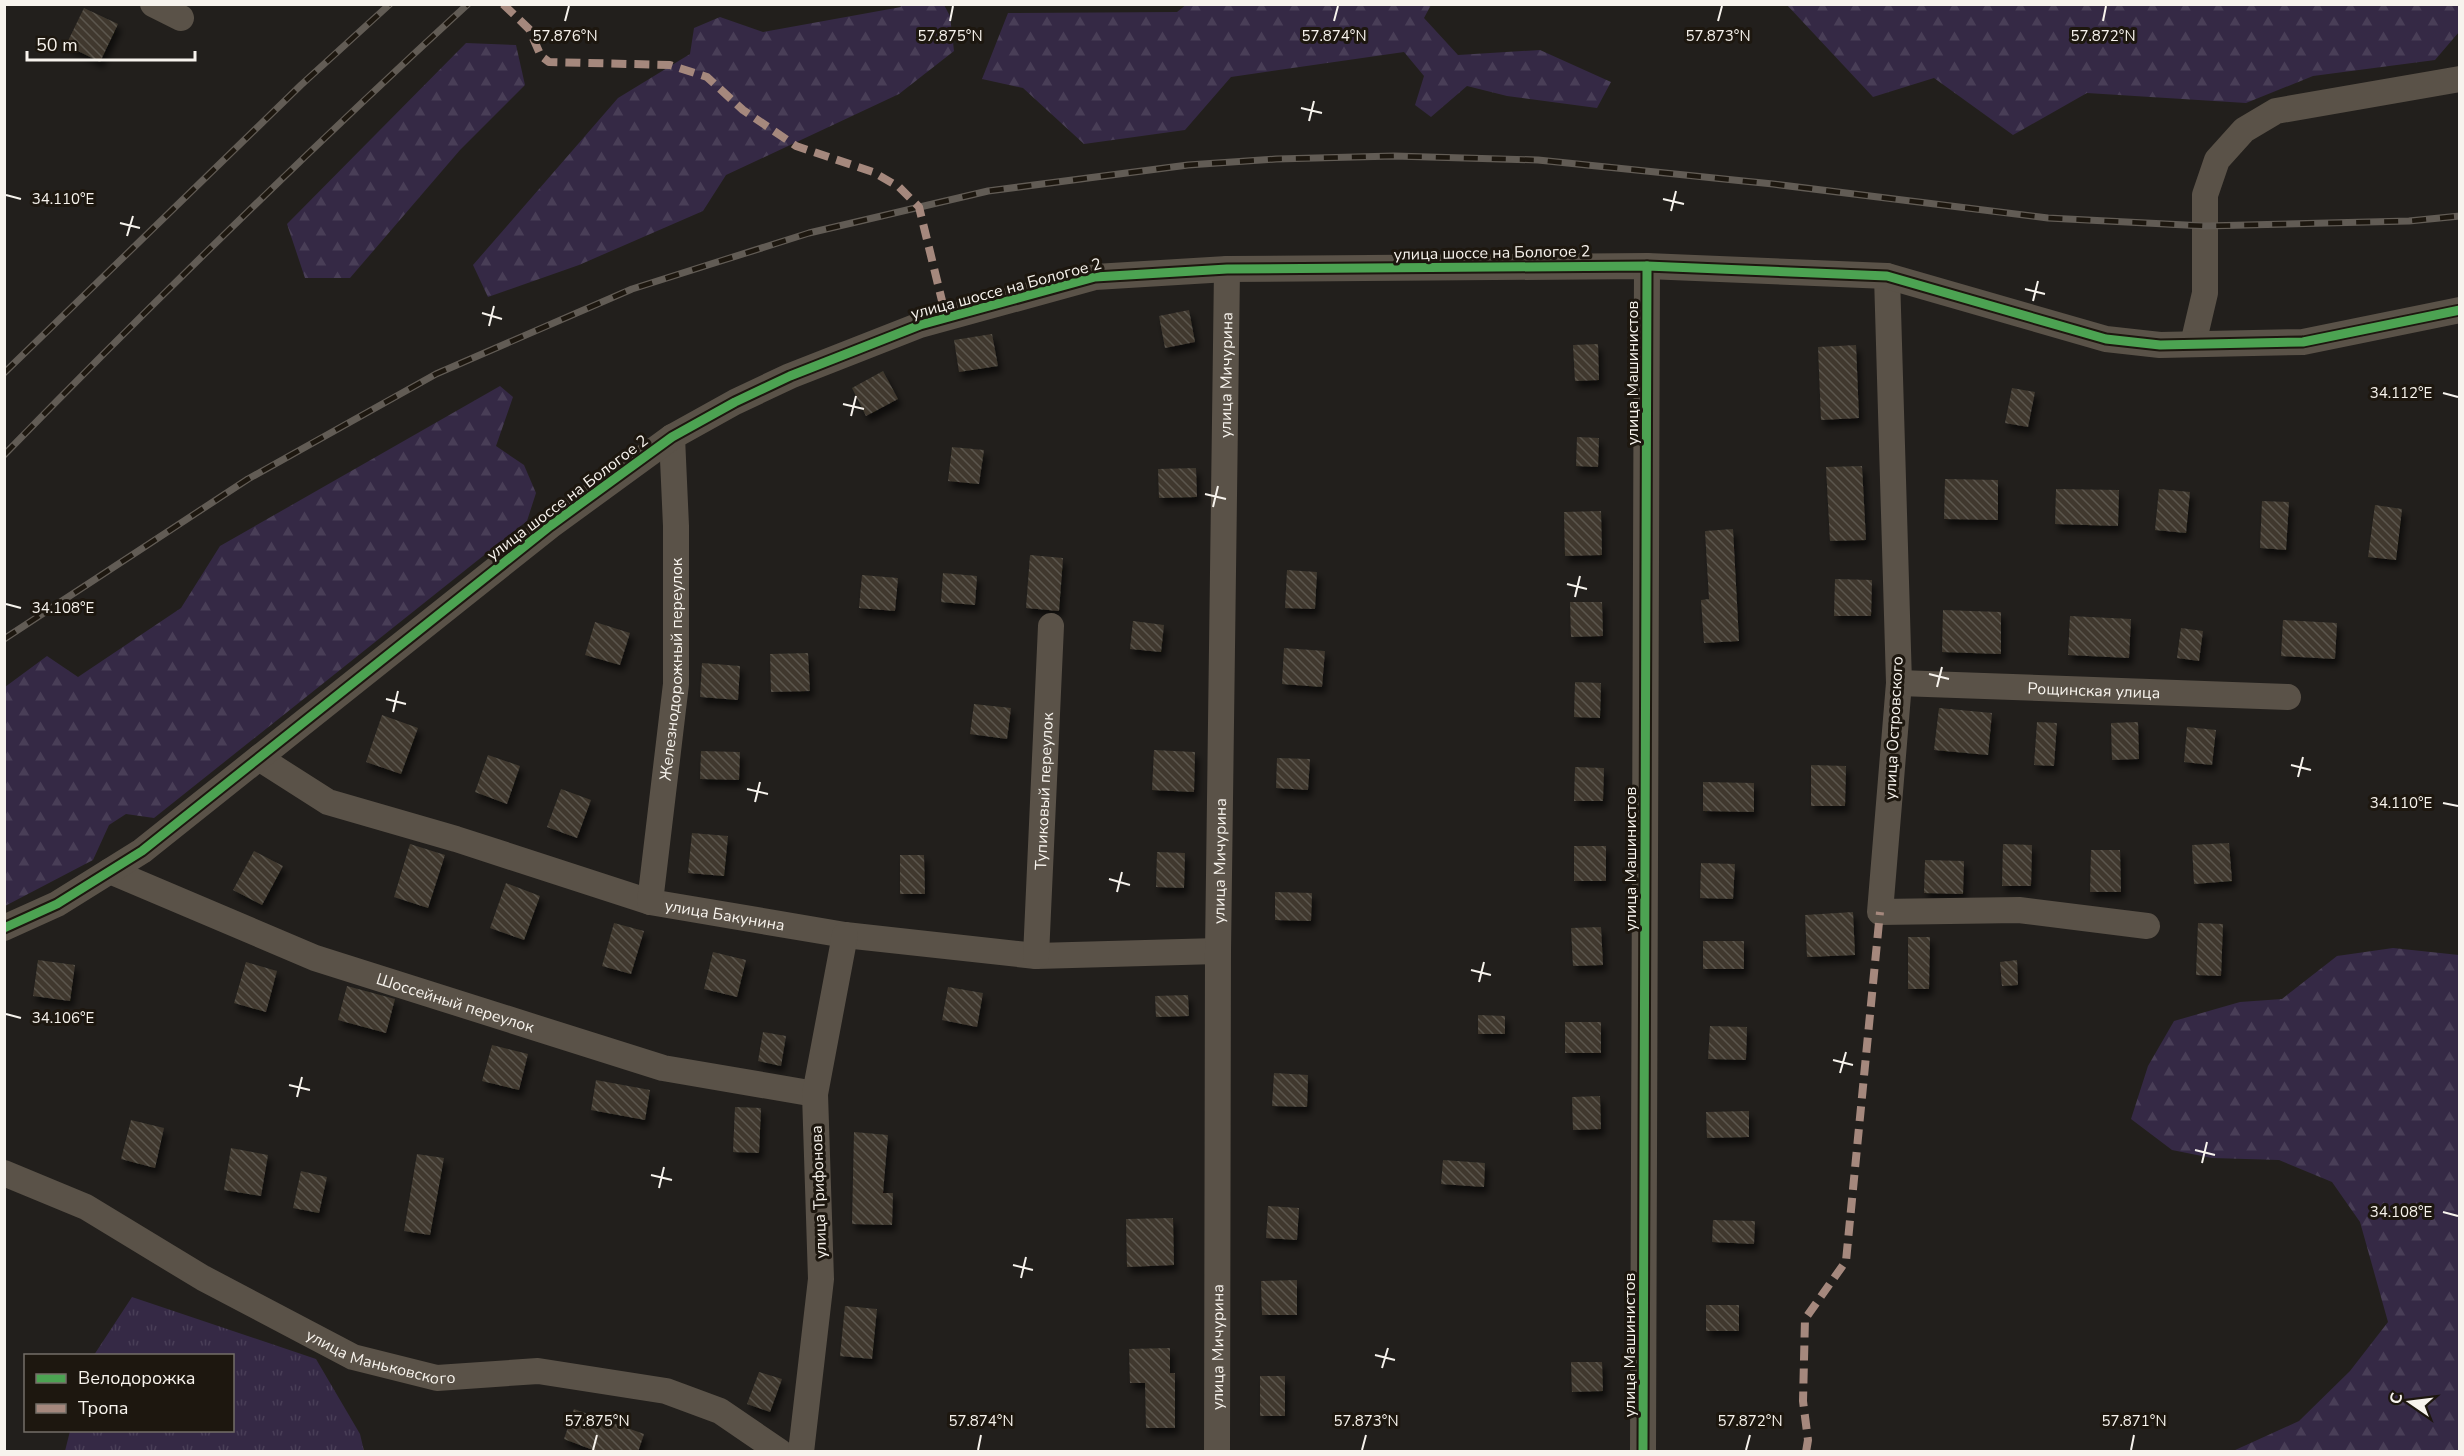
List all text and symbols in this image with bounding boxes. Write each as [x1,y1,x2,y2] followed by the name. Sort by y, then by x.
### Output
[27,24,195,62] scale bar
[532,26,598,46] text: 57.876°N
[917,26,983,46] text: 57.875°N
[1301,26,1367,46] text: 57.874°N
[1685,26,1751,46] text: 57.873°N
[2070,26,2136,46] text: 57.872°N
[36,33,78,57] text: 50 m
[32,189,94,209] text: 34.110°E
[1393,240,1591,266] street label: улица шоссе на Бологое 2
[908,253,1104,325] street label: улица шоссе на Бологое 2
[1622,301,1644,445] street label: улица Машинистов
[1215,312,1238,438] street label: улица Мичурина
[2370,383,2432,403] text: 34.112°E
[482,430,653,566] street label: улица шоссе на Бологое 2
[655,557,688,782] street label: Железнодорожный переулок
[32,598,94,618] text: 34.108°E
[1879,656,1909,801] street label: улица Островского
[2027,678,2161,704] street label: Рощинская улица
[1030,711,1059,870] street label: Тупиковый переулок
[1620,787,1642,931] street label: улица Машинистов
[2370,793,2432,813] text: 34.110°E
[1208,798,1232,924] street label: улица Мичурина
[663,895,786,937] street label: улица Бакунина
[373,968,537,1039] street label: Шоссейный переулок
[32,1008,94,1028] text: 34.106°E
[806,1125,832,1259] street label: улица Трифонова
[2370,1202,2432,1222] text: 34.108°E
[1619,1273,1641,1417] street label: улица Машинистов
[1207,1284,1229,1410] street label: улица Мичурина
[302,1324,456,1390] street label: улица Маньковского
[24,1354,234,1432] legend
[78,1366,195,1390] text: Велодорожка
[2380,1372,2440,1432] north arrow
[2384,1391,2408,1407] text: С
[78,1396,129,1420] text: Тропа
[564,1411,630,1431] text: 57.875°N
[948,1411,1014,1431] text: 57.874°N
[1333,1411,1399,1431] text: 57.873°N
[1717,1411,1783,1431] text: 57.872°N
[2101,1411,2167,1431] text: 57.871°N

